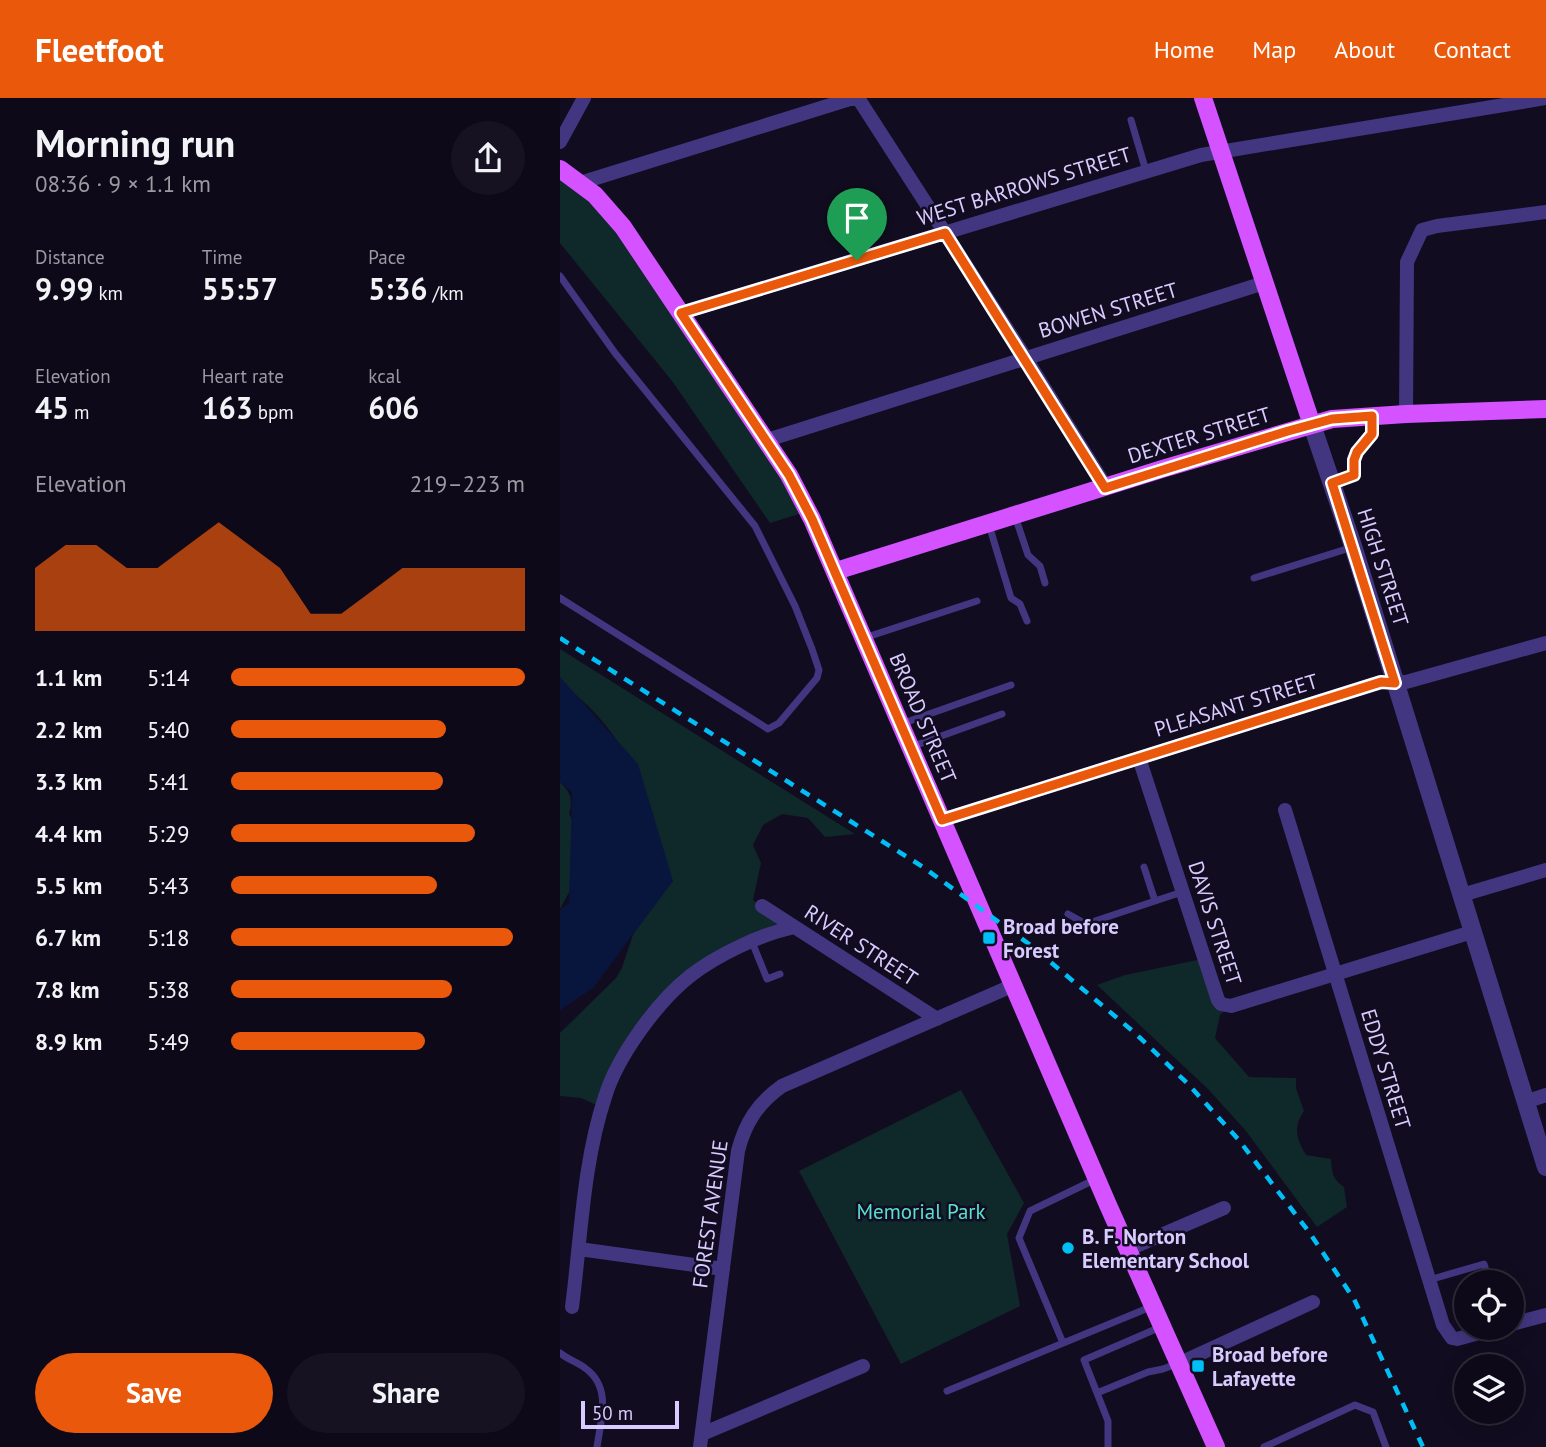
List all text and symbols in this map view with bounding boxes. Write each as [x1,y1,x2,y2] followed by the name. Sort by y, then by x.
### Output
[35,28,164,71] text: Fleetfoot
[1154,34,1214,65] text: Home
[1252,34,1296,65] text: Map
[1334,34,1395,65] text: About
[1433,34,1511,65] text: Contact
[35,118,235,167] text: Morning run
[451,121,525,195] button: share
[914,140,1135,231] street label: WEST BARROWS STREET
[35,169,211,198] text: 08:36 · 9 × 1.1 km
[827,188,887,260] pin
[838,199,876,237] icon: arrive
[35,245,105,269] text: Distance
[202,245,242,269] text: Time
[368,245,406,269] text: Pace
[35,269,93,308] text: 9.99
[202,269,278,308] text: 55:57
[368,269,427,308] text: 5:36
[1035,276,1181,344] street label: BOWEN STREET
[93,281,123,305] text: km
[427,281,464,305] text: /km
[35,364,111,388] text: Elevation
[202,364,284,388] text: Heart rate
[368,364,401,388] text: kcal
[35,388,69,427] text: 45
[202,388,253,427] text: 163
[368,388,419,427] text: 606
[69,400,90,424] text: m
[253,400,294,424] text: bpm
[1124,400,1274,470] street label: DEXTER STREET
[35,469,127,498] text: Elevation
[410,469,525,498] text: 219–223 m
[1351,505,1415,630] street label: HIGH STREET
[883,649,963,787] street label: BROAD STREET
[35,663,102,692] text: 1.1 km
[147,663,190,692] text: 5:14
[1151,667,1321,743] street label: PLEASANT STREET
[35,715,102,744] text: 2.2 km
[147,715,190,744] text: 5:40
[35,767,102,796] text: 3.3 km
[147,767,190,796] text: 5:41
[35,819,102,848] text: 4.4 km
[147,819,190,848] text: 5:29
[1182,858,1248,989] street label: DAVIS STREET
[35,871,102,900] text: 5.5 km
[147,871,190,900] text: 5:43
[799,898,923,992] street label: RIVER STREET
[1003,913,1119,964] place label: Broad before Forest
[35,923,101,952] text: 6.7 km
[147,923,190,952] text: 5:18
[981,930,997,946] marker: Broad before Forest
[35,975,100,1004] text: 7.8 km
[147,975,190,1004] text: 5:38
[1355,1006,1417,1133] street label: EDDY STREET
[35,1027,102,1056] text: 8.9 km
[147,1027,190,1056] text: 5:49
[686,1138,734,1290] street label: FOREST AVENUE
[856,1198,986,1225] park label: Memorial Park
[1082,1223,1250,1274] place label: B. F. Norton Elementary School
[1060,1240,1076,1256] marker: B. F. Norton Elementary School
[1454,1270,1524,1424] map controls
[1454,1270,1524,1340] button: locate
[1212,1341,1328,1392] place label: Broad before Lafayette
[35,1353,273,1433] button: Save
[287,1353,525,1433] button: Share
[1454,1354,1524,1424] button: layers
[1190,1358,1206,1374] marker: Broad before Lafayette
[581,1398,679,1430] scale bar
[592,1401,633,1425] text: 50 m

